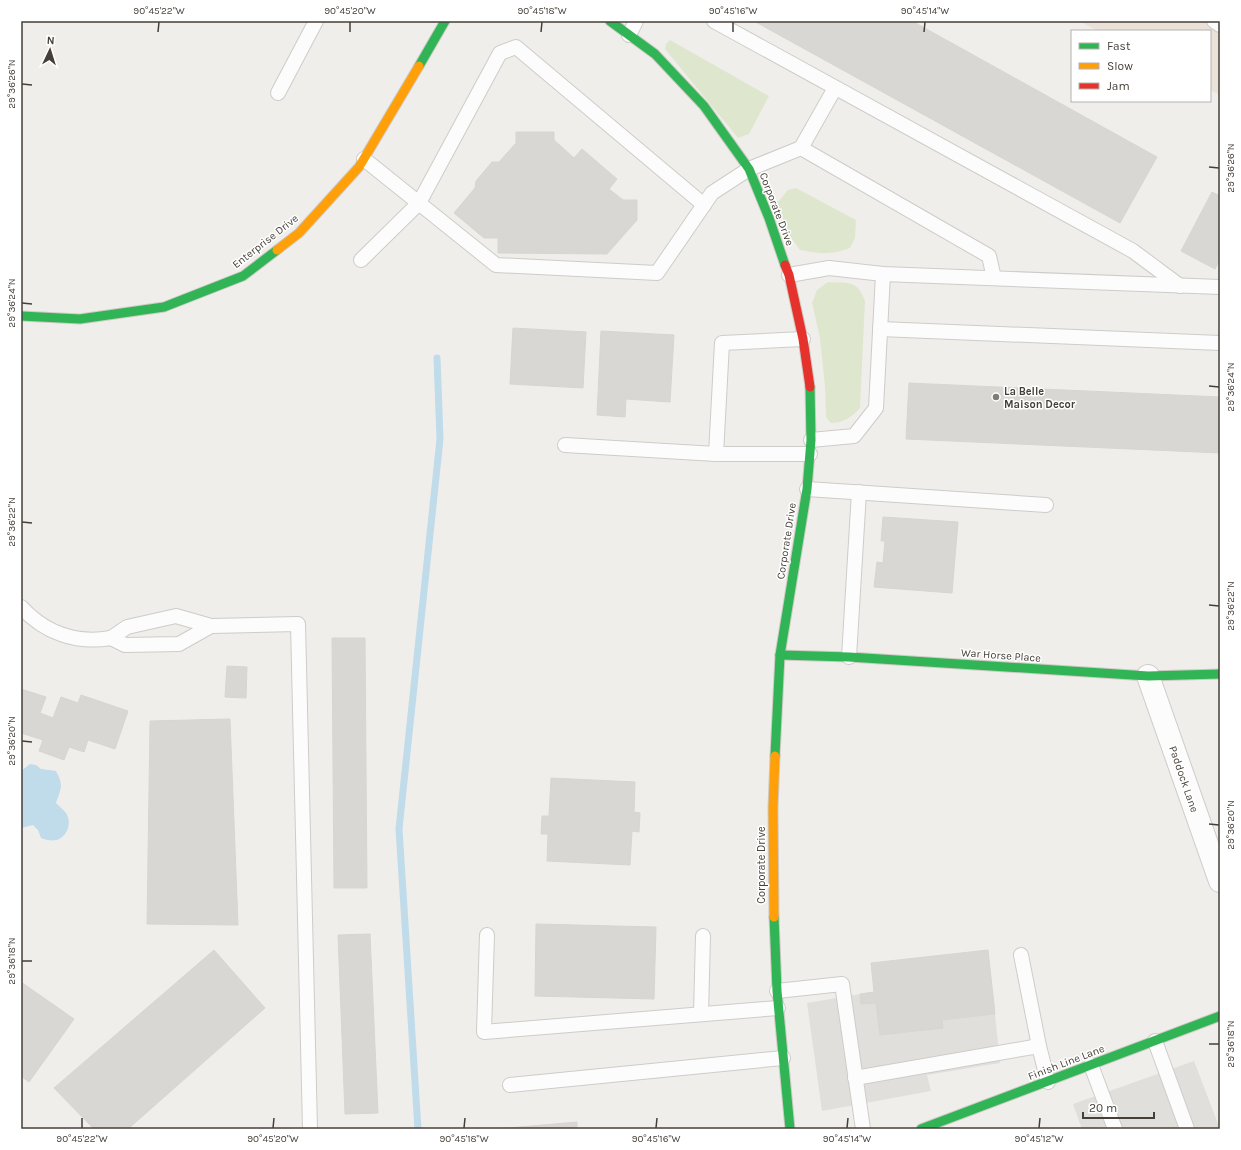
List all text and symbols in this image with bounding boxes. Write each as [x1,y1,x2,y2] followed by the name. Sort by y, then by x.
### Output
[133,5,185,17] text: 90°45'22"W
[324,5,376,17] text: 90°45'20"W
[517,5,567,17] text: 90°45'18"W
[709,5,757,17] text: 90°45'16"W
[901,5,949,17] text: 90°45'14"W
[30,30,70,70] north arrow
[1071,30,1211,102] legend
[46,34,55,47] text: N
[1107,39,1131,53] text: Fast
[6,59,18,109] text: 29°36'26"N
[1107,59,1133,73] text: Slow
[1107,79,1130,93] text: Jam
[1225,143,1237,193] text: 29°36'26"N
[757,171,797,248] street label: Corporate Drive
[230,211,301,271] street label: Enterprise Drive
[6,278,18,328] text: 29°36'24"N
[1225,362,1237,412] text: 29°36'24"N
[1004,385,1076,411] place label: La Belle Maison Decor
[991,392,1001,402] marker: La Belle Maison Decor
[6,497,18,547] text: 29°36'22"N
[774,502,799,580] street label: Corporate Drive
[1225,581,1237,631] text: 29°36'22"N
[961,646,1042,665] street label: War Horse Place
[6,716,18,766] text: 29°36'20"N
[1166,744,1201,814] street label: Paddock Lane
[1225,800,1237,850] text: 29°36'20"N
[755,826,768,904] street label: Corporate Drive
[6,937,18,985] text: 29°36'18"N
[1225,1020,1237,1068] text: 29°36'18"N
[1026,1042,1107,1083] street label: Finish Line Lane
[1083,1094,1154,1120] scale bar
[1089,1101,1117,1115] text: 20 m
[56,1133,108,1145] text: 90°45'22"W
[247,1133,299,1145] text: 90°45'20"W
[439,1133,489,1145] text: 90°45'18"W
[632,1133,680,1145] text: 90°45'16"W
[823,1133,871,1145] text: 90°45'14"W
[1015,1133,1063,1145] text: 90°45'12"W

